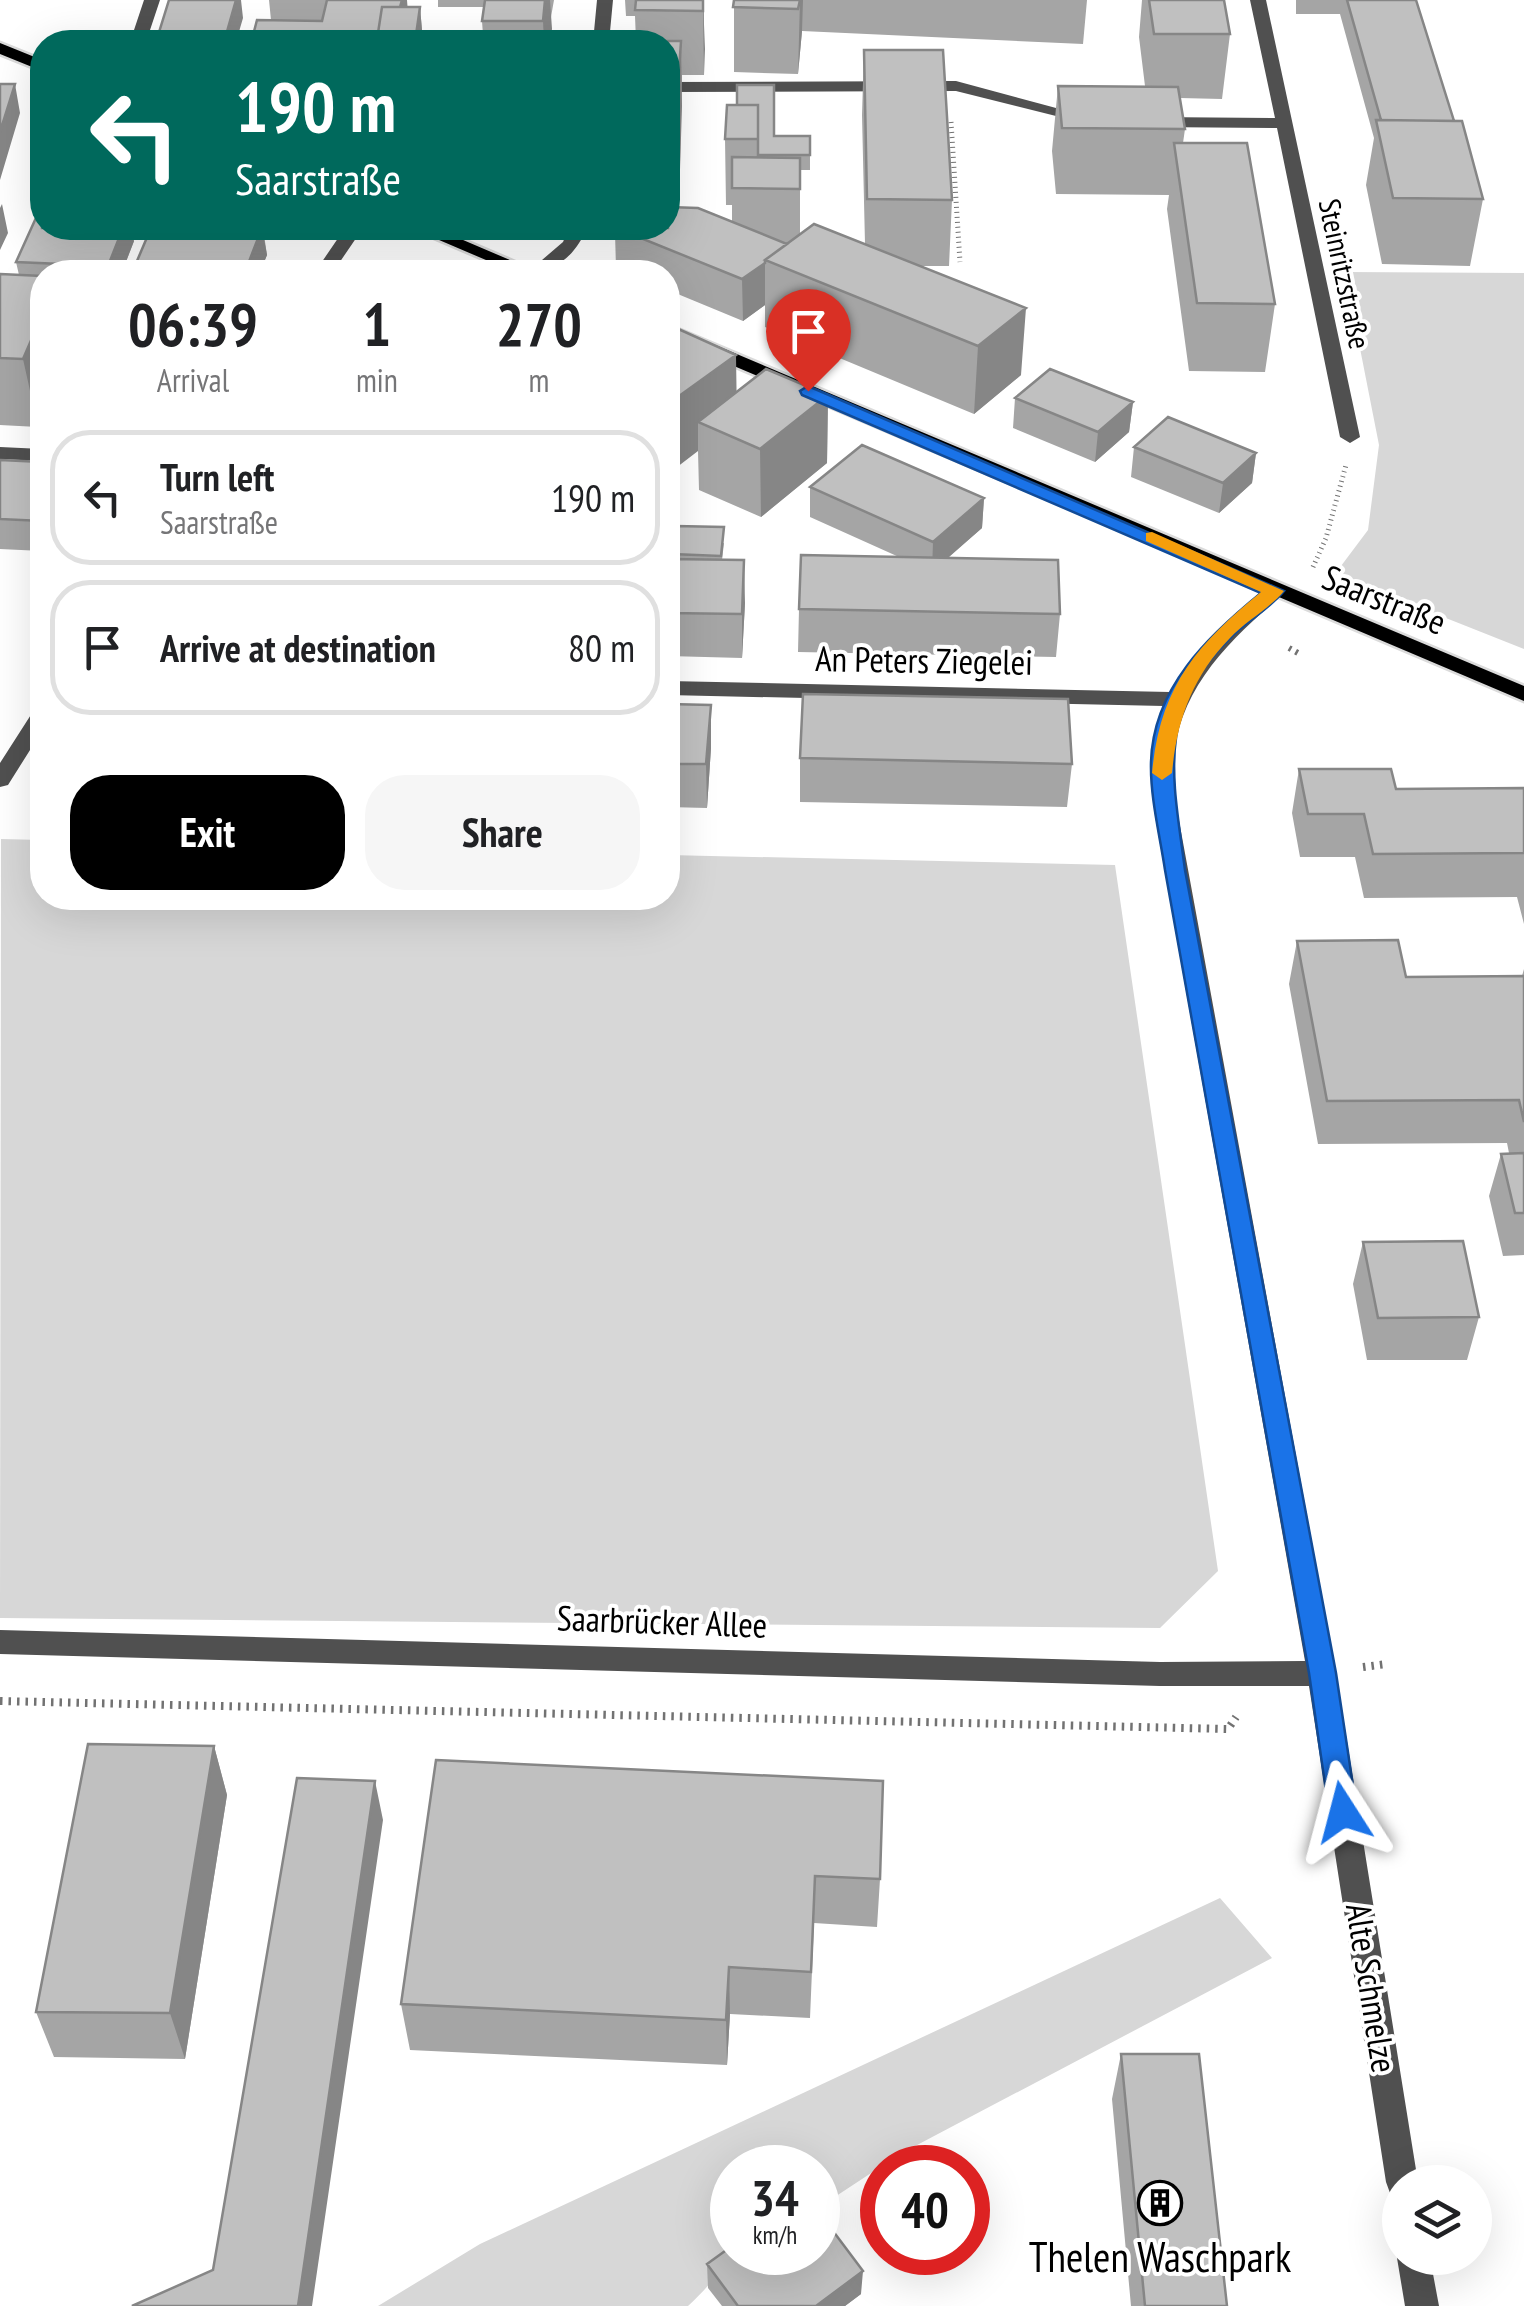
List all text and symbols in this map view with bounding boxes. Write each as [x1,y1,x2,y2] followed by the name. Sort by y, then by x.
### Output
[235,61,396,151] text: 190 m
[70,70,200,200] icon: left
[235,149,401,207] text: Saarstraße
[1311,195,1380,352] street label: Steinritzstraße
[128,285,258,363] text: 06:39
[363,285,391,363] text: 1
[496,285,582,363] text: 270
[766,289,851,392] pin
[781,304,836,359] icon: arrive
[157,359,229,401] text: Arrival
[356,359,398,401] text: min
[528,359,549,401] text: m
[160,452,274,501] text: Turn left
[75,470,130,525] icon: left
[551,473,635,522] text: 190 m
[160,501,278,543] text: Saarstraße
[1316,554,1453,645] street label: Saarstraße
[75,620,130,675] icon: arrive
[160,623,436,672] text: Arrive at destination
[568,623,635,672] text: 80 m
[815,635,1033,685] street label: An Peters Ziegelei
[70,775,345,890] button: Exit
[365,775,640,890] button: Share
[556,1594,768,1648] street label: Saarbrücker Allee
[1291,1760,1395,1864] position arrow
[1336,1900,1408,2076] street label: Alte Schmelze
[860,2145,990,2275] speed limit sign: 40
[751,2165,799,2230] text: 34
[1382,2165,1492,2275] map controls
[1382,2165,1492,2275] button: layers
[1137,2180,1183,2226] building icon: Thelen Waschpark
[753,2219,797,2251] text: km/h
[1029,2229,1291,2284] place label: Thelen Waschpark

